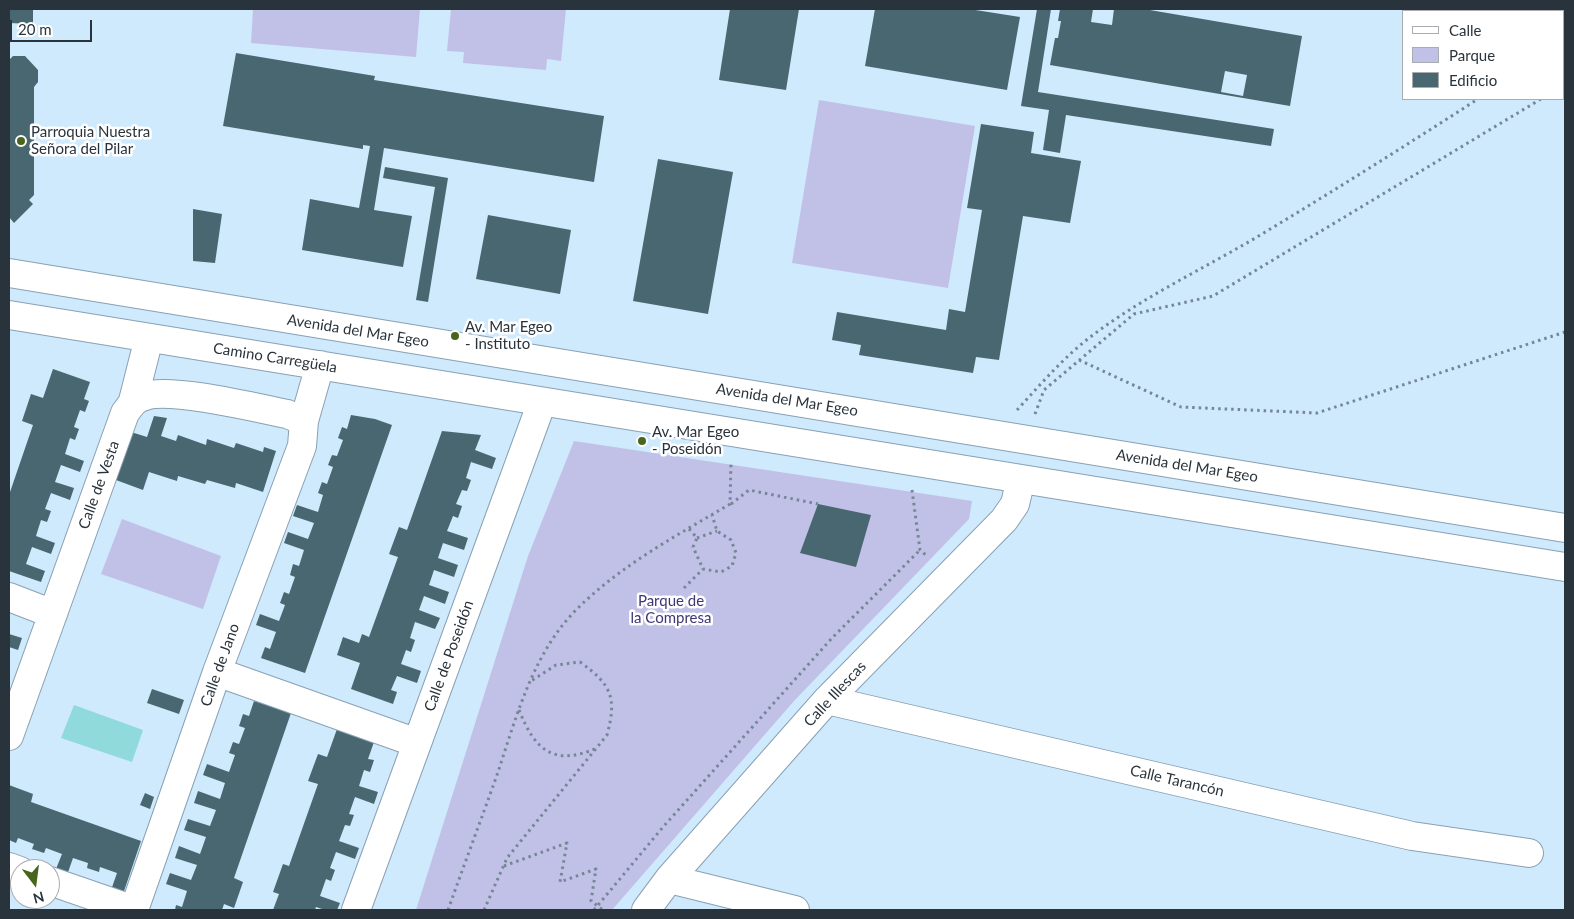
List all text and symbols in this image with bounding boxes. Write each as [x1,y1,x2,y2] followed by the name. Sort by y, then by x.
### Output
[12,10,95,42] scale bar
[1402,10,1564,100] legend
[18,20,52,38] text: 20 m
[1449,21,1481,39] text: Calle
[1449,46,1495,64] text: Parque
[1449,71,1497,89] text: Edificio
[31,123,150,158] place label: Parroquia Nuestra Señora del Pilar
[15,135,27,147] marker: Parroquia Nuestra Señora del Pilar
[286,311,430,351] street label: Avenida del Mar Egeo
[465,318,552,353] place label: Av. Mar Egeo - Instituto
[449,330,461,342] marker: Av. Mar Egeo - Instituto
[212,339,338,377] street label: Camino Carregüela
[715,380,859,420] street label: Avenida del Mar Egeo
[652,423,739,458] place label: Av. Mar Egeo - Poseidón
[636,435,648,447] marker: Av. Mar Egeo - Poseidón
[75,438,123,532] street label: Calle de Vesta
[1115,446,1259,486] street label: Avenida del Mar Egeo
[631,592,711,627] park label: Parque de la Compresa
[421,598,477,714] street label: Calle de Poseidón
[197,621,243,709] street label: Calle de Jano
[800,658,870,730] street label: Calle Illescas
[1128,761,1226,801] street label: Calle Tarancón
[10,859,60,909] north arrow
[31,888,46,908] text: N

